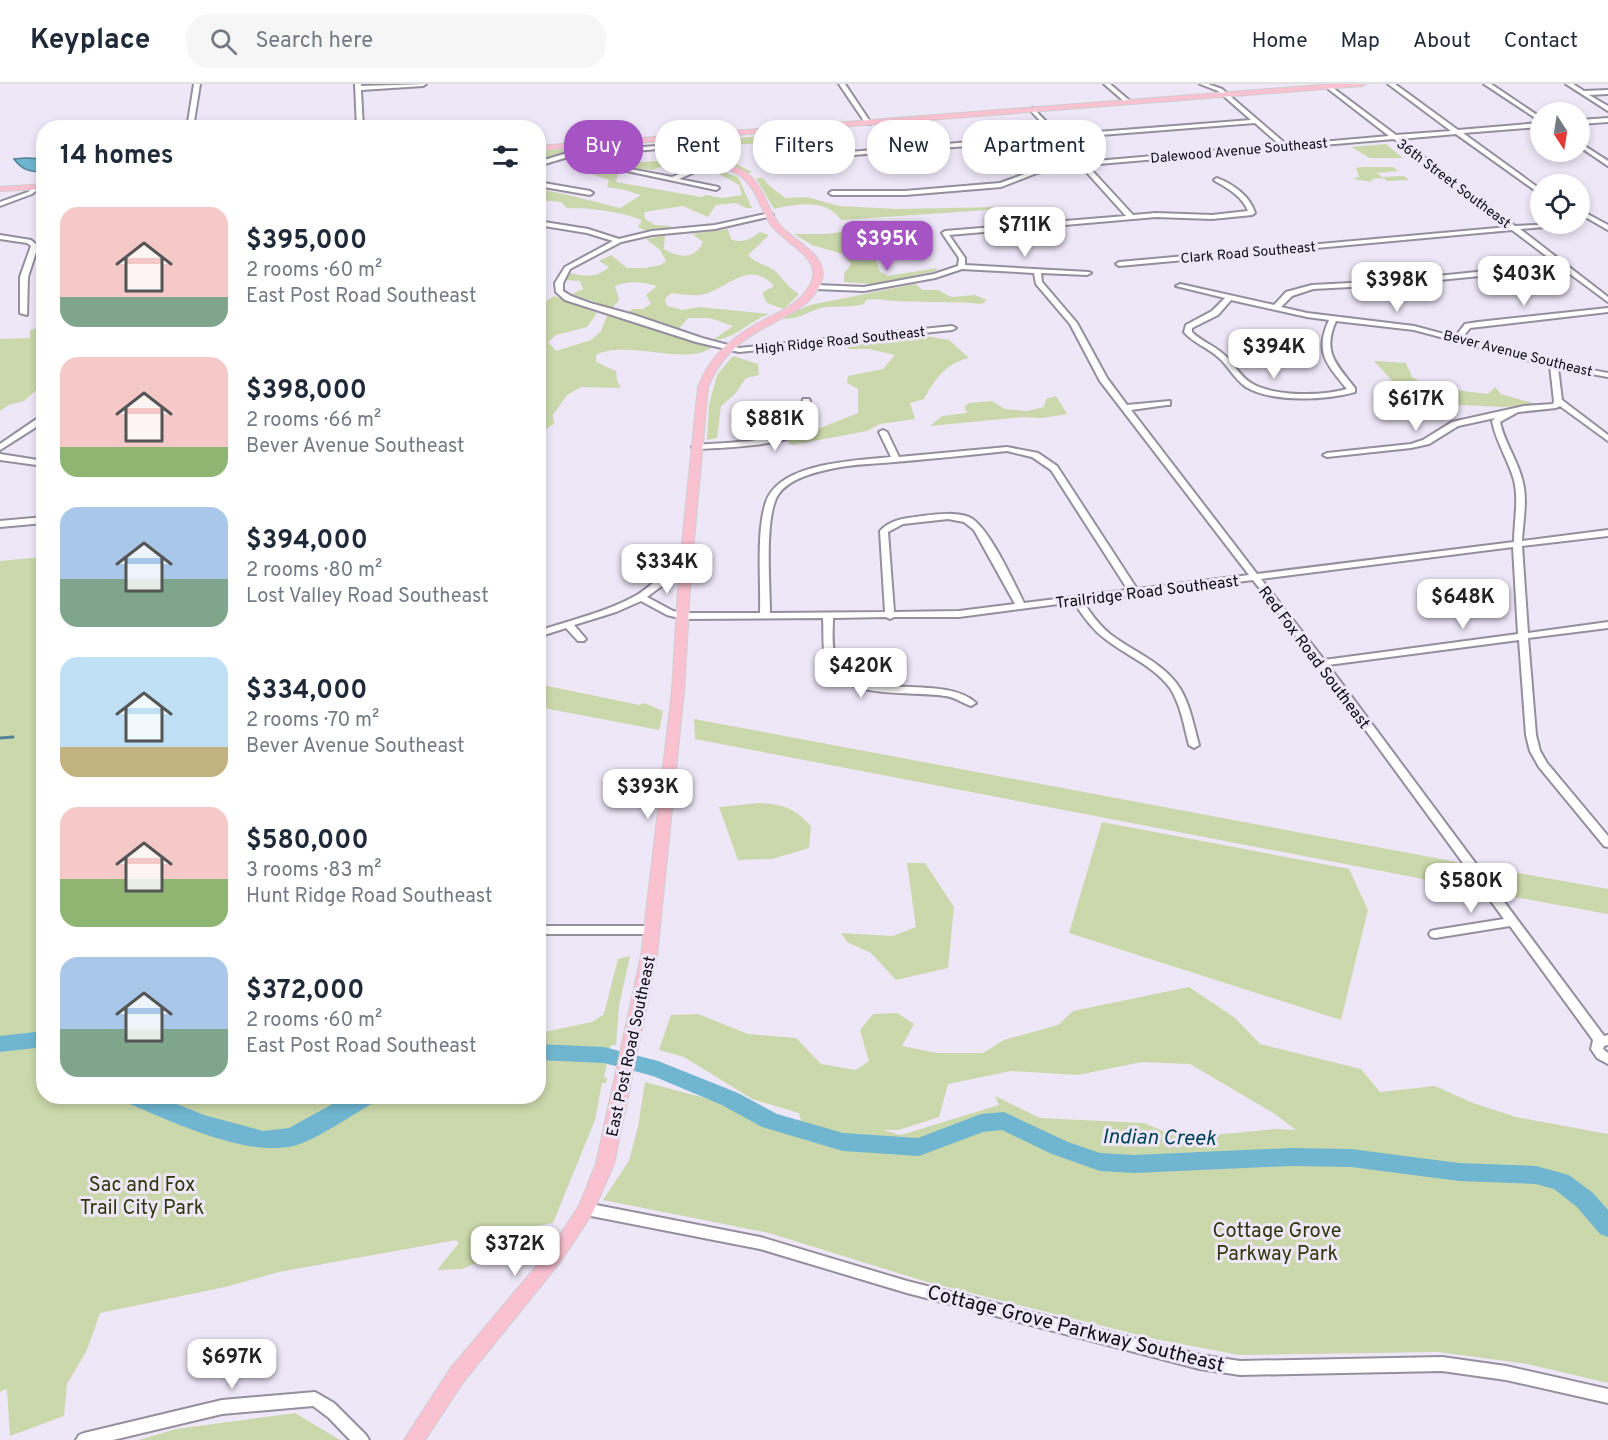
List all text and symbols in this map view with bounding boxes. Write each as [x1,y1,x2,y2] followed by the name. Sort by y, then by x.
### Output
[186,14,606,68] search box
[30,23,150,59] text: Keyplace
[207,25,240,58] icon: search
[255,28,373,55] text: Search here
[1252,28,1308,55] text: Home
[1341,28,1380,55] text: Map
[1413,28,1471,55] text: About
[1504,28,1578,55] text: Contact
[1530,102,1590,162] north arrow
[1530,102,1590,234] map controls
[564,120,643,174] chip: Buy
[655,120,741,174] chip: Rent
[753,120,855,174] chip: Filters
[867,120,950,174] chip: New
[962,120,1106,174] chip: Apartment
[1150,135,1328,168] street label: Dalewood Avenue Southeast
[1393,136,1513,233] street label: 36th Street Southeast
[60,140,174,173] text: 14 homes
[489,140,522,173] icon: filters
[1530,174,1590,234] button: locate
[983,207,1067,258] pin: $711K
[998,213,1052,239] text: $711K
[845,221,929,272] pin: $395K
[246,225,367,258] text: $395,000
[856,227,918,253] text: $395K
[108,231,180,303] icon: home
[1180,239,1316,268] street label: Clark Road Southeast
[1482,256,1566,307] pin: $403K
[246,258,382,284] text: 2 rooms · 60 m²
[1355,262,1439,313] pin: $398K
[1492,262,1556,288] text: $403K
[1366,268,1429,294] text: $398K
[246,284,477,310] text: East Post Road Southeast
[754,324,926,359] street label: High Ridge Road Southeast
[1441,328,1594,381] street label: Bever Avenue Southeast
[1232,329,1316,380] pin: $394K
[1242,335,1306,361] text: $394K
[246,375,367,408] text: $398,000
[108,381,180,453] icon: home
[1374,381,1458,432] pin: $617K
[1387,387,1445,413] text: $617K
[733,401,817,452] pin: $881K
[745,407,805,433] text: $881K
[246,408,381,434] text: 2 rooms · 66 m²
[246,434,465,460] text: Bever Avenue Southeast
[246,525,368,558] text: $394,000
[108,531,180,603] icon: home
[625,544,709,595] pin: $334K
[635,550,699,576] text: $334K
[246,558,382,584] text: 2 rooms · 80 m²
[1055,572,1240,614] street label: Trailridge Road Southeast
[1421,579,1505,630] pin: $648K
[1253,583,1374,734] street label: Red Fox Road Southeast
[246,584,489,610] text: Lost Valley Road Southeast
[1431,585,1495,611] text: $648K
[819,648,903,699] pin: $420K
[829,654,893,680] text: $420K
[246,675,367,708] text: $334,000
[108,681,180,753] icon: home
[246,708,379,734] text: 2 rooms · 70 m²
[246,734,465,760] text: Bever Avenue Southeast
[606,769,690,820] pin: $393K
[617,775,679,801] text: $393K
[246,825,369,858] text: $580,000
[108,831,180,903] icon: home
[246,858,381,884] text: 3 rooms · 83 m²
[1429,863,1513,914] pin: $580K
[1439,869,1503,895] text: $580K
[246,884,493,910] text: Hunt Ridge Road Southeast
[603,954,661,1139] street label: East Post Road Southeast
[246,975,364,1008] text: $372,000
[108,981,180,1053] icon: home
[246,1008,382,1034] text: 2 rooms · 60 m²
[246,1034,477,1060] text: East Post Road Southeast
[1102,1124,1216,1153] water label: Indian Creek
[80,1173,204,1222] park label: Sac and Fox Trail City Park
[1212,1219,1342,1268] park label: Cottage Grove Parkway Park
[473,1226,557,1277] pin: $372K
[485,1232,545,1258] text: $372K
[924,1280,1227,1379] street label: Cottage Grove Parkway Southeast
[190,1339,274,1390] pin: $697K
[201,1345,263,1371] text: $697K

